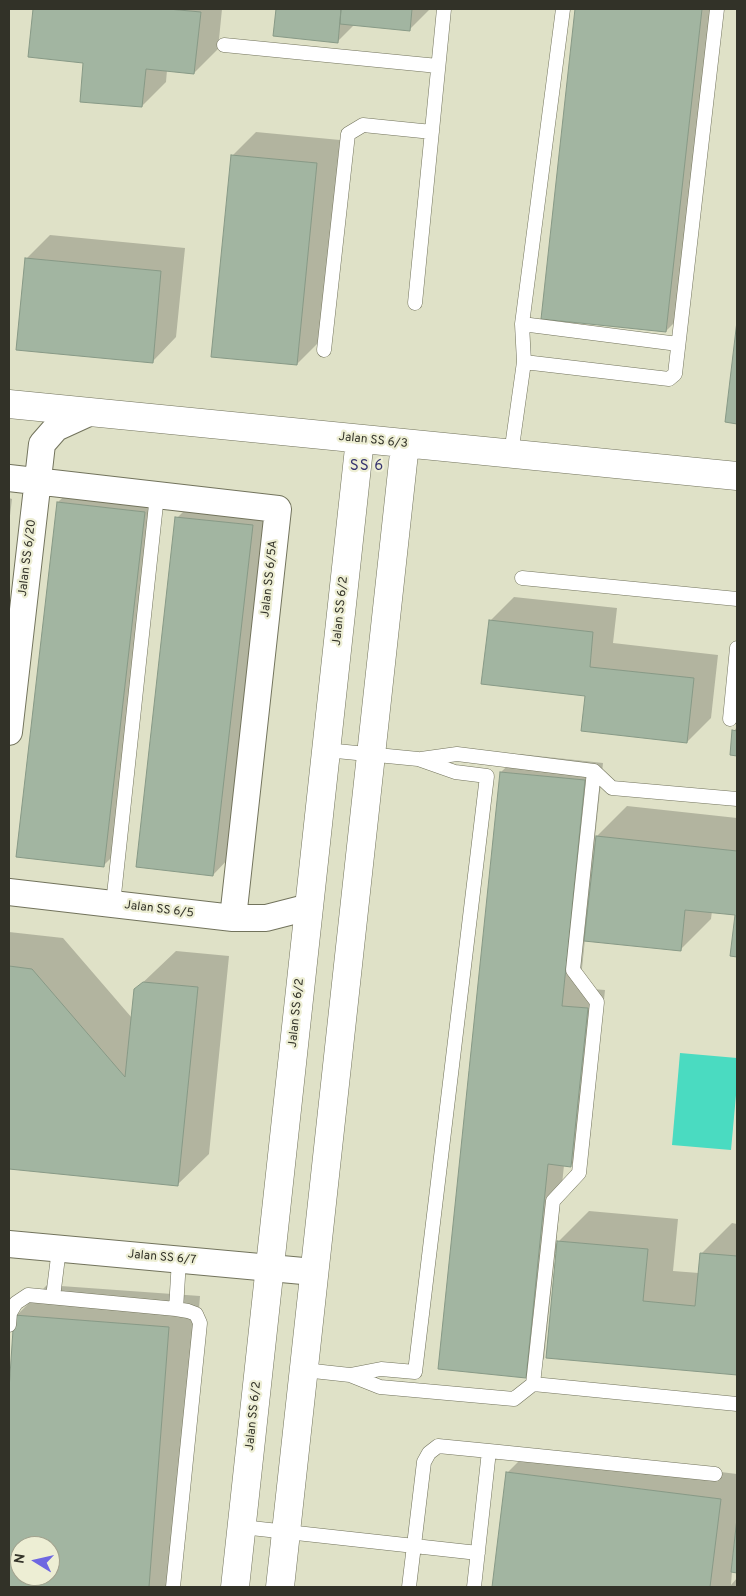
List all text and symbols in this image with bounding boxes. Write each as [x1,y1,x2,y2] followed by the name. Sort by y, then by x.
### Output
[338,430,408,452] street label: Jalan SS 6/3
[349,458,385,476] district label: SS 6
[16,519,40,597] street label: Jalan SS 6/20
[259,540,281,618] street label: Jalan SS 6/5A
[330,576,352,646] street label: Jalan SS 6/2
[124,899,194,921] street label: Jalan SS 6/5
[286,978,308,1048] street label: Jalan SS 6/2
[127,1248,197,1268] street label: Jalan SS 6/7
[243,1381,265,1451] street label: Jalan SS 6/2
[10,1536,60,1586] north arrow
[11,1552,30,1565] text: N

